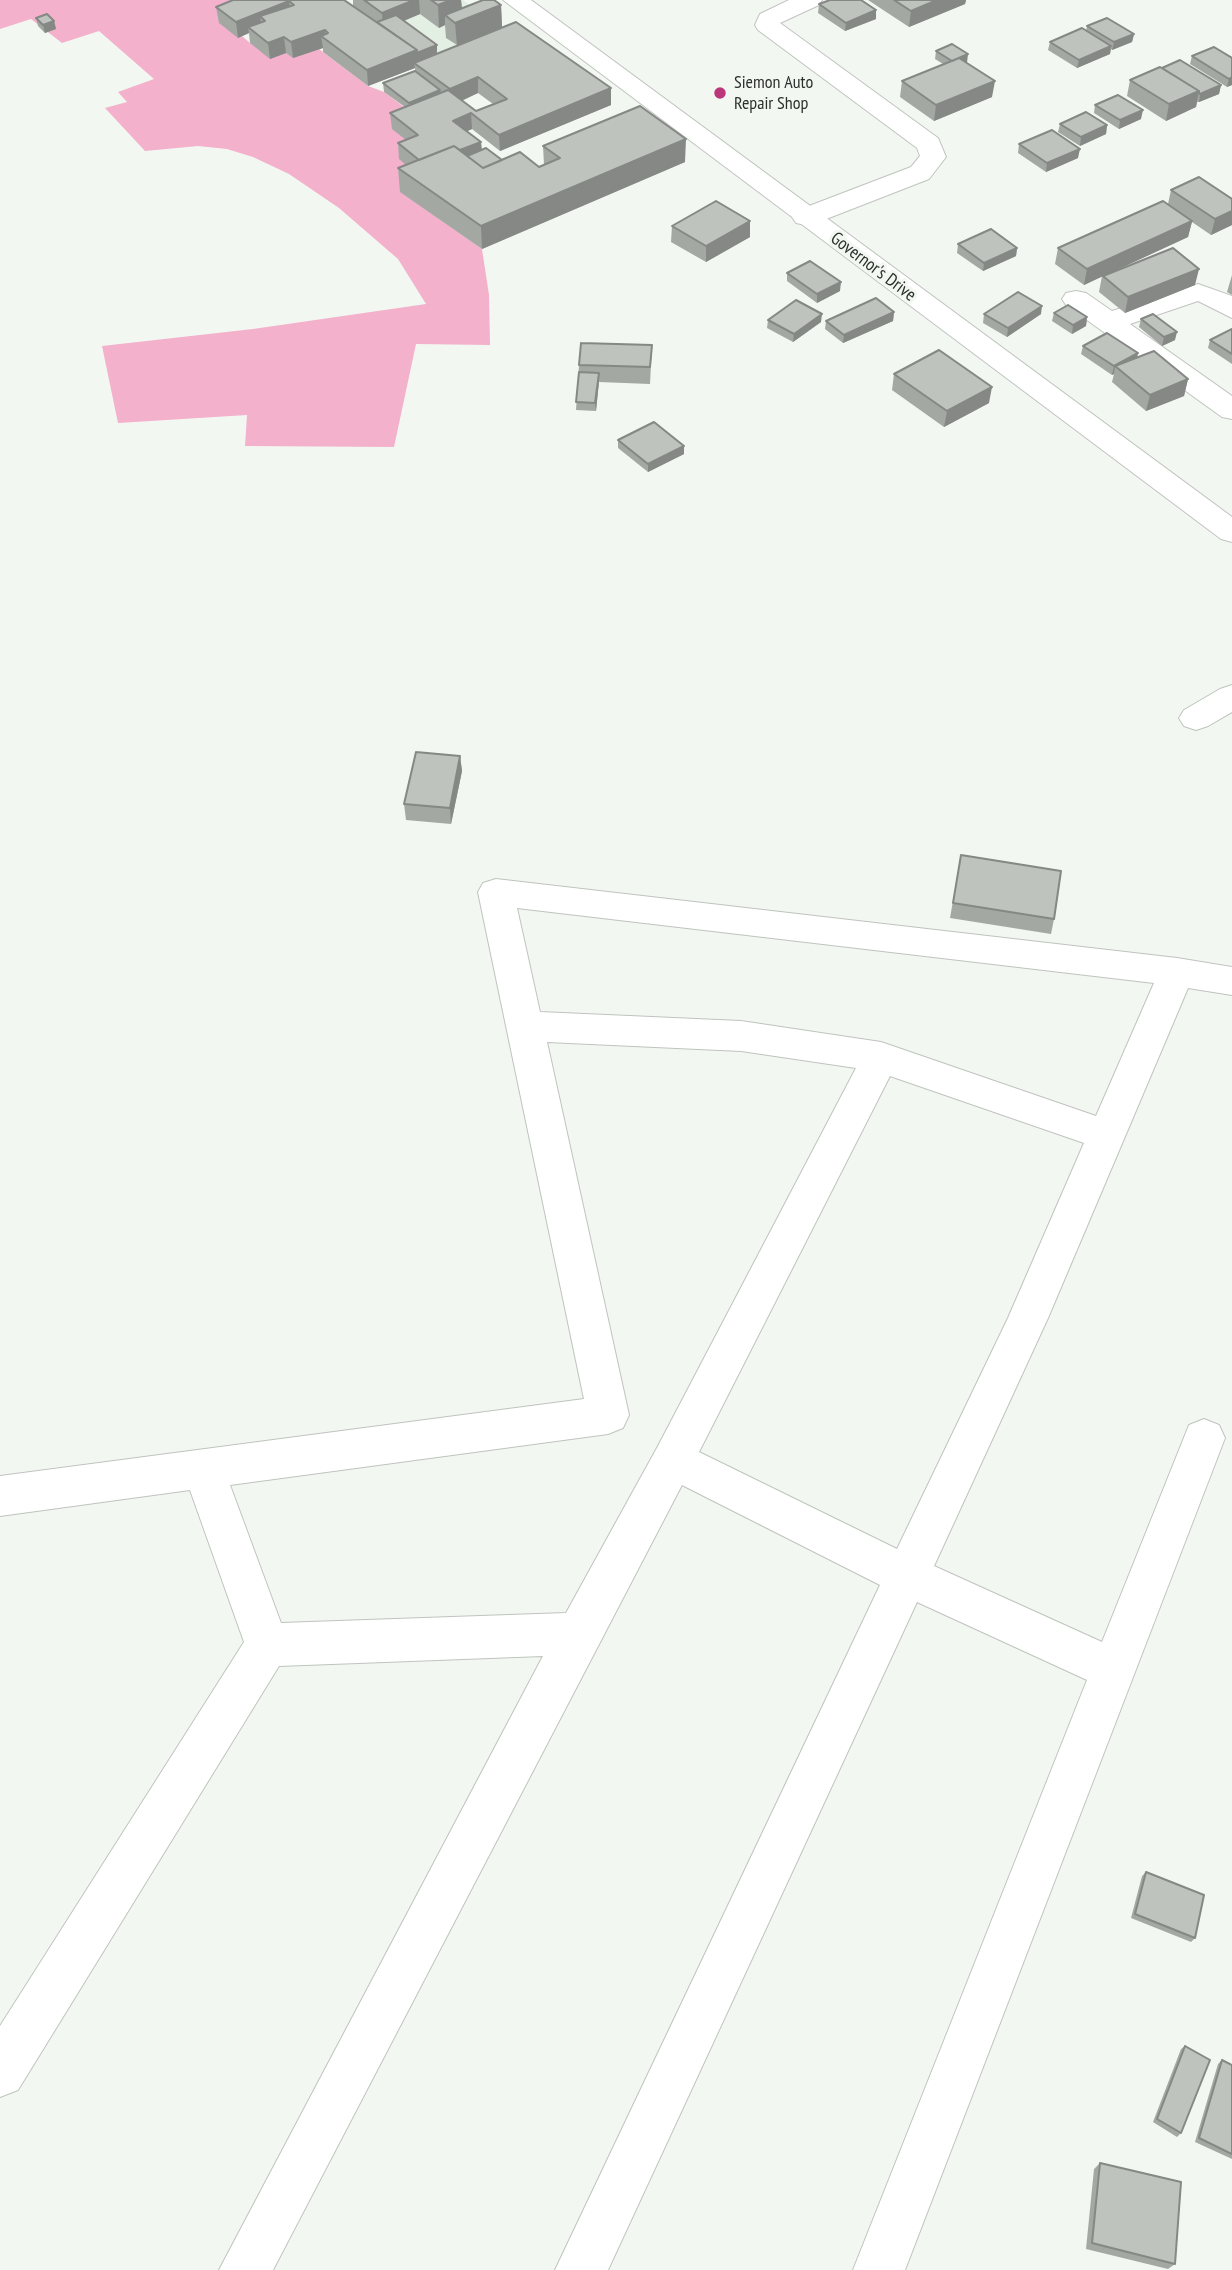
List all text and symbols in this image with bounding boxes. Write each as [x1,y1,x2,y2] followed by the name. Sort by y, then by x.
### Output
[734,72,813,114] place label: Siemon Auto Repair Shop
[712,85,728,101] marker: Siemon Auto Repair Shop
[826,228,920,306] street label: Governor's Drive

